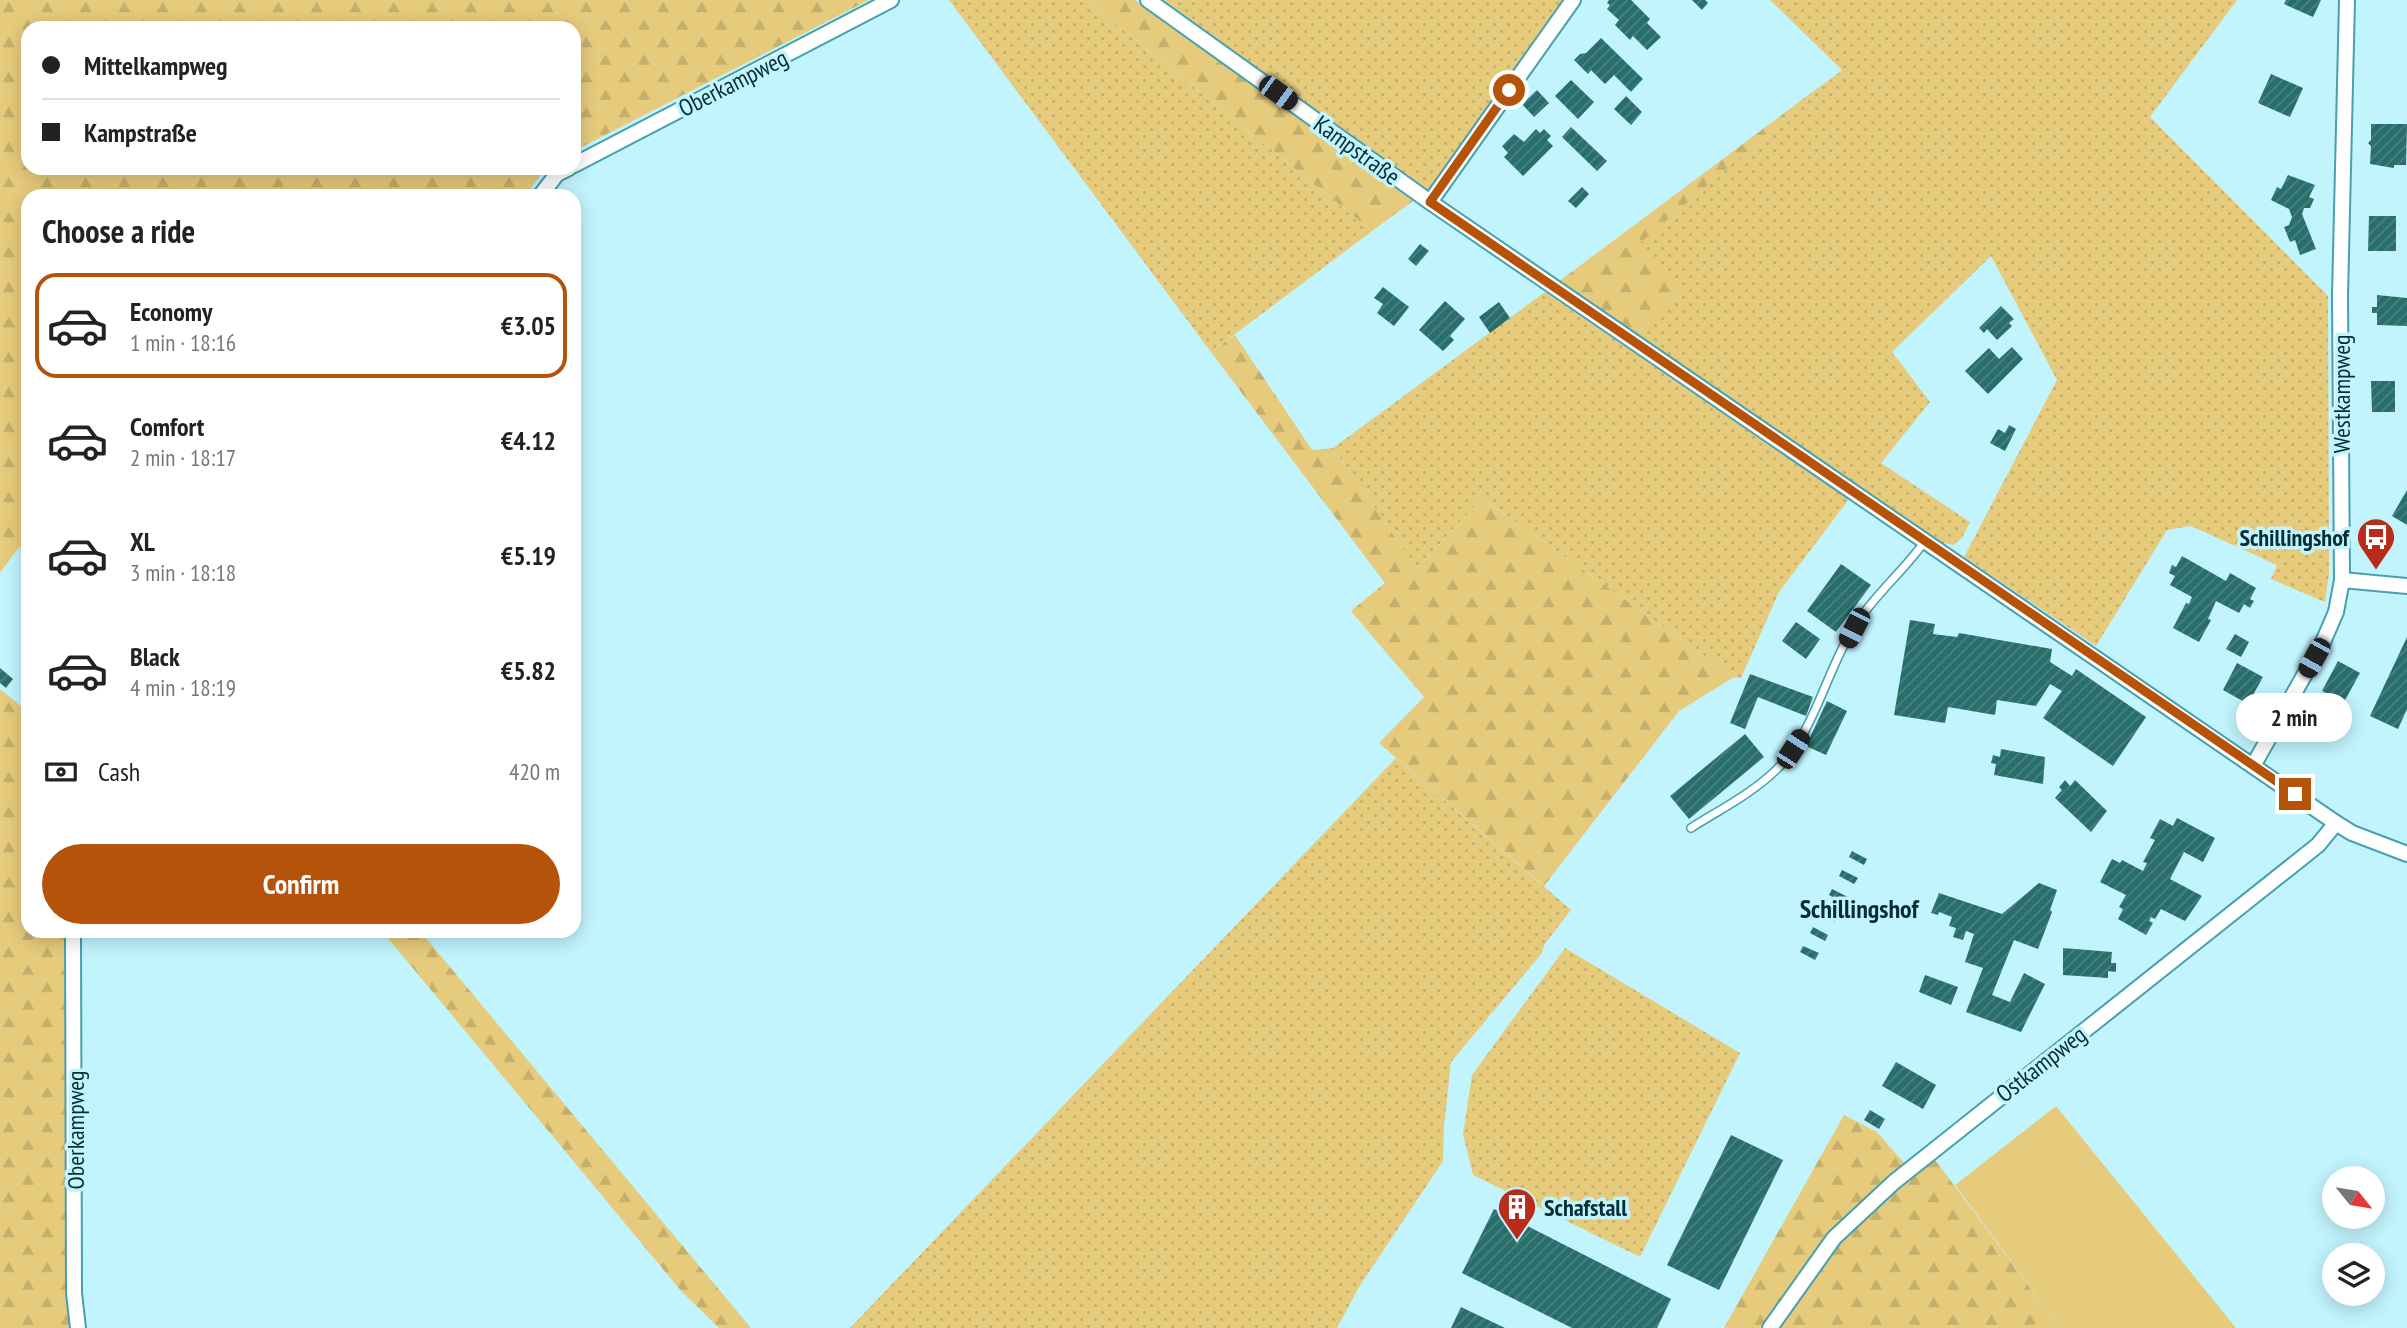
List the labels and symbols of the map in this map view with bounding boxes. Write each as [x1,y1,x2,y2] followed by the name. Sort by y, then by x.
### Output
[673,42,793,124] street label: Oberkampweg
[1255,72,1302,114] car
[1493,74,1525,106] route start
[1308,108,1406,192] street label: Kampstraße
[2326,335,2357,453] street label: Westkampweg
[2355,516,2397,571] bus stop icon: Schillingshof
[2239,522,2351,553] place label: Schillingshof
[1836,605,1873,651] car
[2295,635,2334,681] car
[2237,692,2353,742] callout: 2 min
[1773,726,1814,772] car
[2279,778,2311,810] route end
[1800,892,1920,925] district label: Schillingshof
[1989,1019,2093,1109] street label: Ostkampweg
[60,1071,91,1189] street label: Oberkampweg
[2322,1166,2385,1228] north arrow
[1496,1186,1538,1241] building icon: Schafstall
[1544,1192,1627,1223] place label: Schafstall

